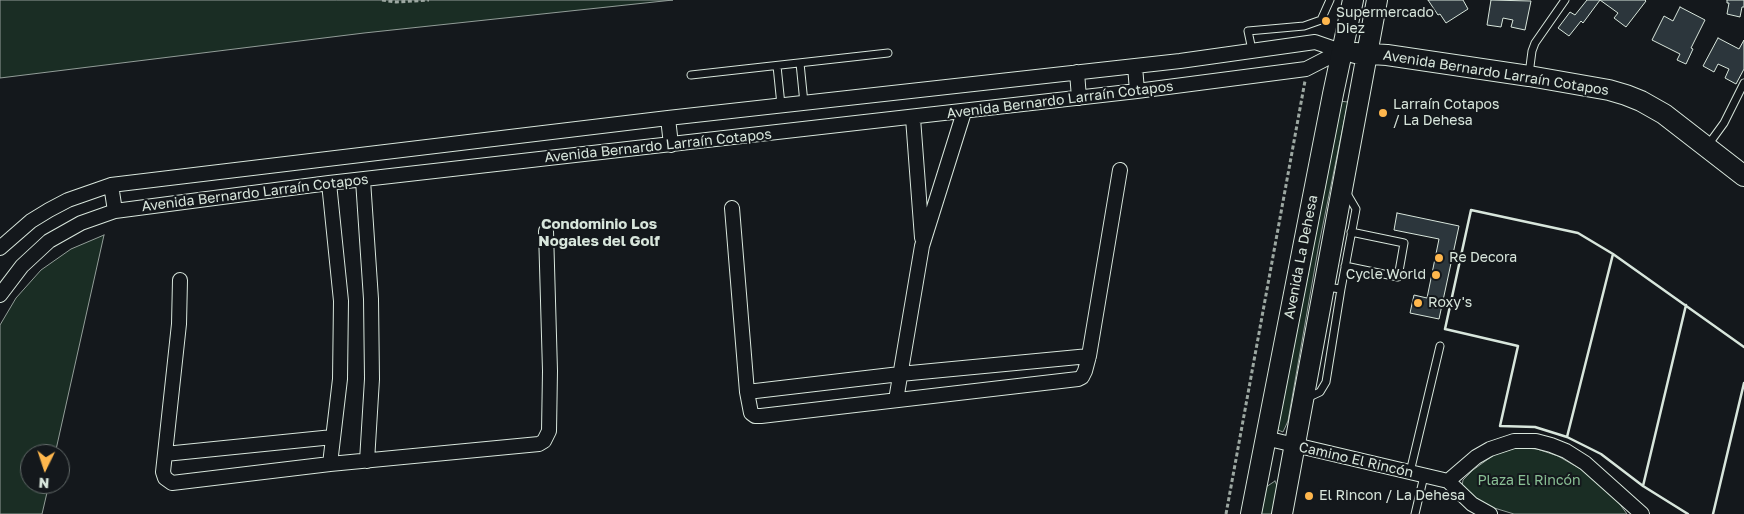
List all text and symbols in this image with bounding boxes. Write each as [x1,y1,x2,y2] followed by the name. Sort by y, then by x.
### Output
[1336,5,1434,38] place label: Supermercado Diez
[1320,15,1332,27] marker: Supermercado Diez
[1382,47,1610,99] street label: Avenida Bernardo Larraín Cotapos
[946,78,1174,122] street label: Avenida Bernardo Larraín Cotapos
[1393,97,1499,130] place label: Larraín Cotapos / La Dehesa
[1377,107,1389,119] marker: Larraín Cotapos / La Dehesa
[544,126,772,166] street label: Avenida Bernardo Larraín Cotapos
[141,171,369,215] street label: Avenida Bernardo Larraín Cotapos
[1281,193,1321,321] street label: Avenida La Dehesa
[538,215,660,250] district label: Condominio Los Nogales del Golf
[1449,250,1517,266] place label: Re Decora
[1433,252,1445,264] marker: Re Decora
[1346,267,1426,283] place label: Cycle World
[1430,269,1442,281] marker: Cycle World
[1428,295,1472,311] place label: Roxy's
[1412,297,1424,309] marker: Roxy's
[1297,439,1415,481] street label: Camino El Rincón
[20,444,70,494] north arrow
[1477,473,1581,489] park label: Plaza El Rincón
[38,475,50,492] text: N
[1319,488,1465,504] place label: El Rincon / La Dehesa
[1303,490,1315,502] marker: El Rincon / La Dehesa

